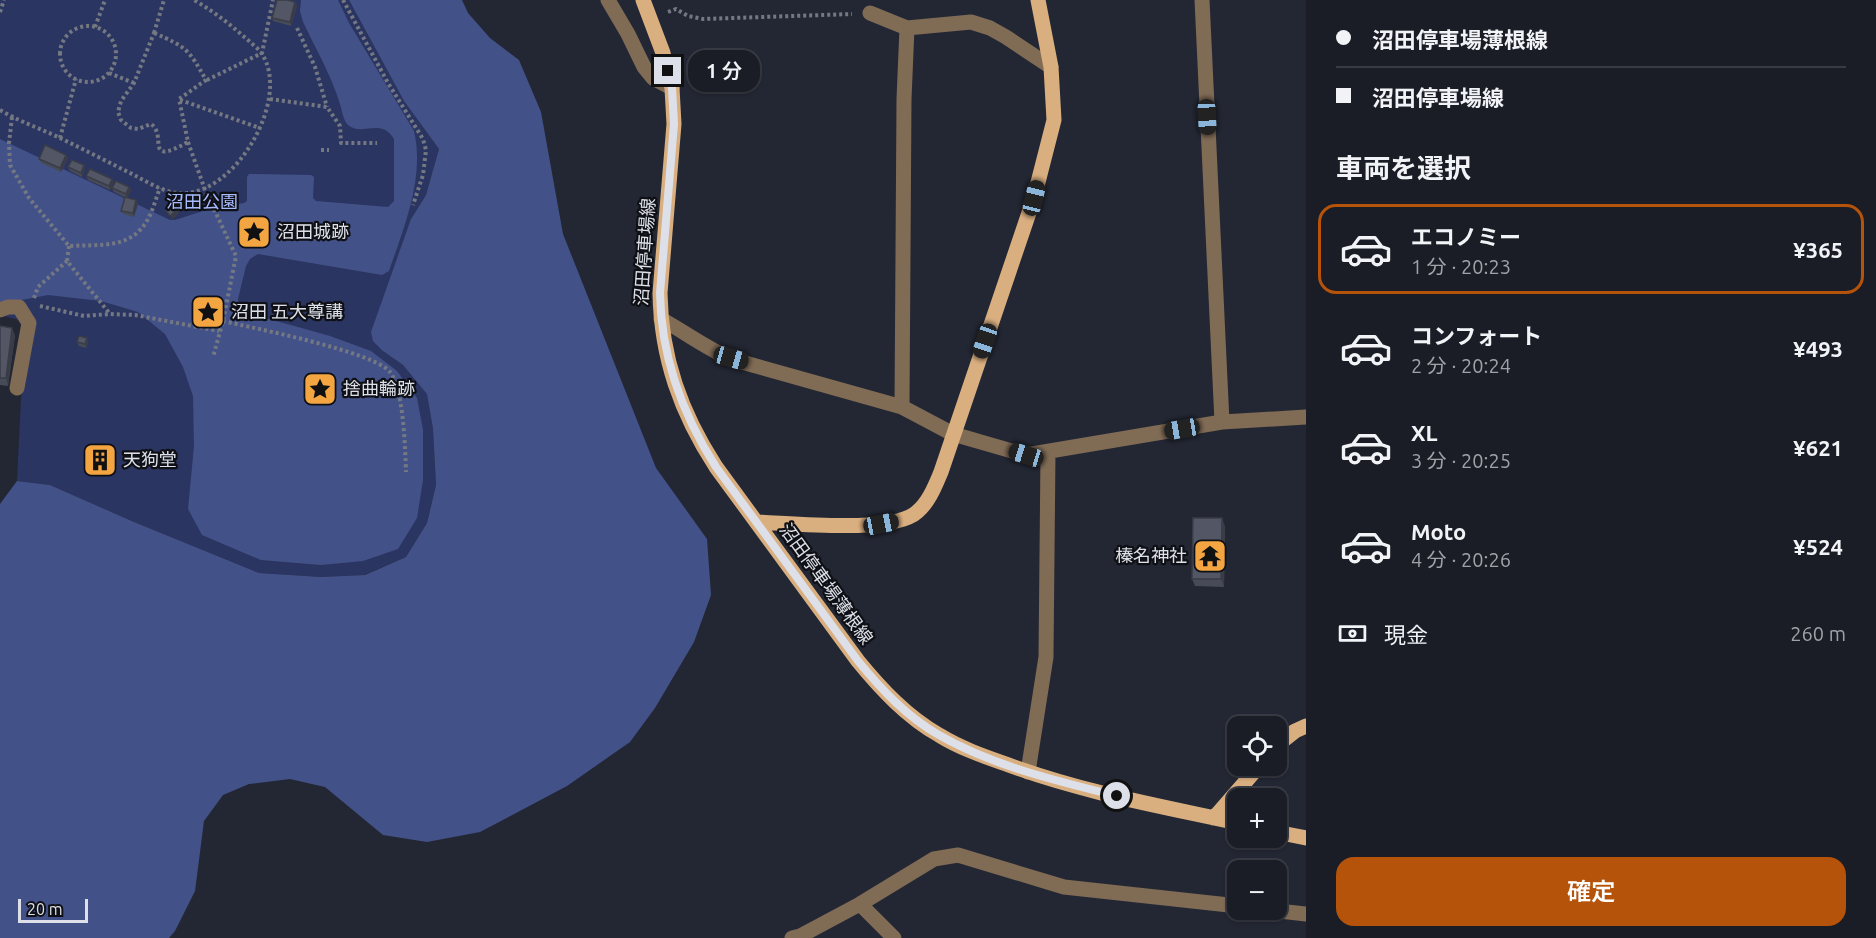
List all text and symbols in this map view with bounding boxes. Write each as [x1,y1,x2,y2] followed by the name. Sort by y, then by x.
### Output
[1372,27,1548,52] text: 沼田停車場薄根線
[689,50,761,92] callout: 1 分
[654,57,681,84] route end
[706,59,742,82] text: 1 分
[1372,85,1504,110] text: 沼田停車場線
[1197,99,1217,135] car
[1336,153,1471,183] text: 車両を選択
[1021,178,1047,218] car
[166,191,238,211] park label: 沼田公園
[630,197,658,306] street label: 沼田停車場線
[236,214,272,250] place icon: 沼田城跡
[277,221,349,241] place label: 沼田城跡
[1339,222,1393,276] icon: car
[1411,224,1521,249] text: エコノミー
[1793,237,1843,262] text: ¥365
[1411,255,1511,278] text: 1 分 · 20:23
[190,294,226,330] place icon: 沼田 五大尊講
[231,301,343,321] place label: 沼田 五大尊講
[971,321,999,361] car
[1339,321,1393,375] icon: car
[1411,323,1542,348] text: コンフォート
[1793,336,1843,361] text: ¥493
[711,344,751,372] car
[1411,354,1511,377] text: 2 分 · 20:24
[302,371,338,407] place icon: 捨曲輪跡
[343,378,415,398] place label: 捨曲輪跡
[1163,417,1201,441] car
[1339,420,1393,474] icon: car
[1411,420,1438,445] text: XL
[1793,435,1843,460] text: ¥621
[1006,441,1046,469] car
[82,442,118,478] building icon: 天狗堂
[123,449,177,469] place label: 天狗堂
[1411,449,1511,472] text: 3 分 · 20:25
[862,512,900,536] car
[776,519,877,648] street label: 沼田停車場薄根線
[1339,519,1393,573] icon: car
[1411,519,1466,544] text: Moto
[1793,534,1843,559] text: ¥524
[1192,538,1228,574] temple icon: 榛名神社
[1115,545,1187,565] place label: 榛名神社
[1411,548,1511,571] text: 4 分 · 20:26
[1336,617,1369,650] icon: cash
[1384,622,1428,647] text: 現金
[1790,622,1846,645] text: 260 m
[1227,716,1287,920] map controls
[1227,716,1287,776] button: locate
[1103,782,1130,809] route start
[1227,788,1287,848] button: +
[1336,857,1846,926] button: 確定
[1227,860,1287,920] button: −
[18,896,88,924] scale bar
[27,900,63,918] text: 20 m

